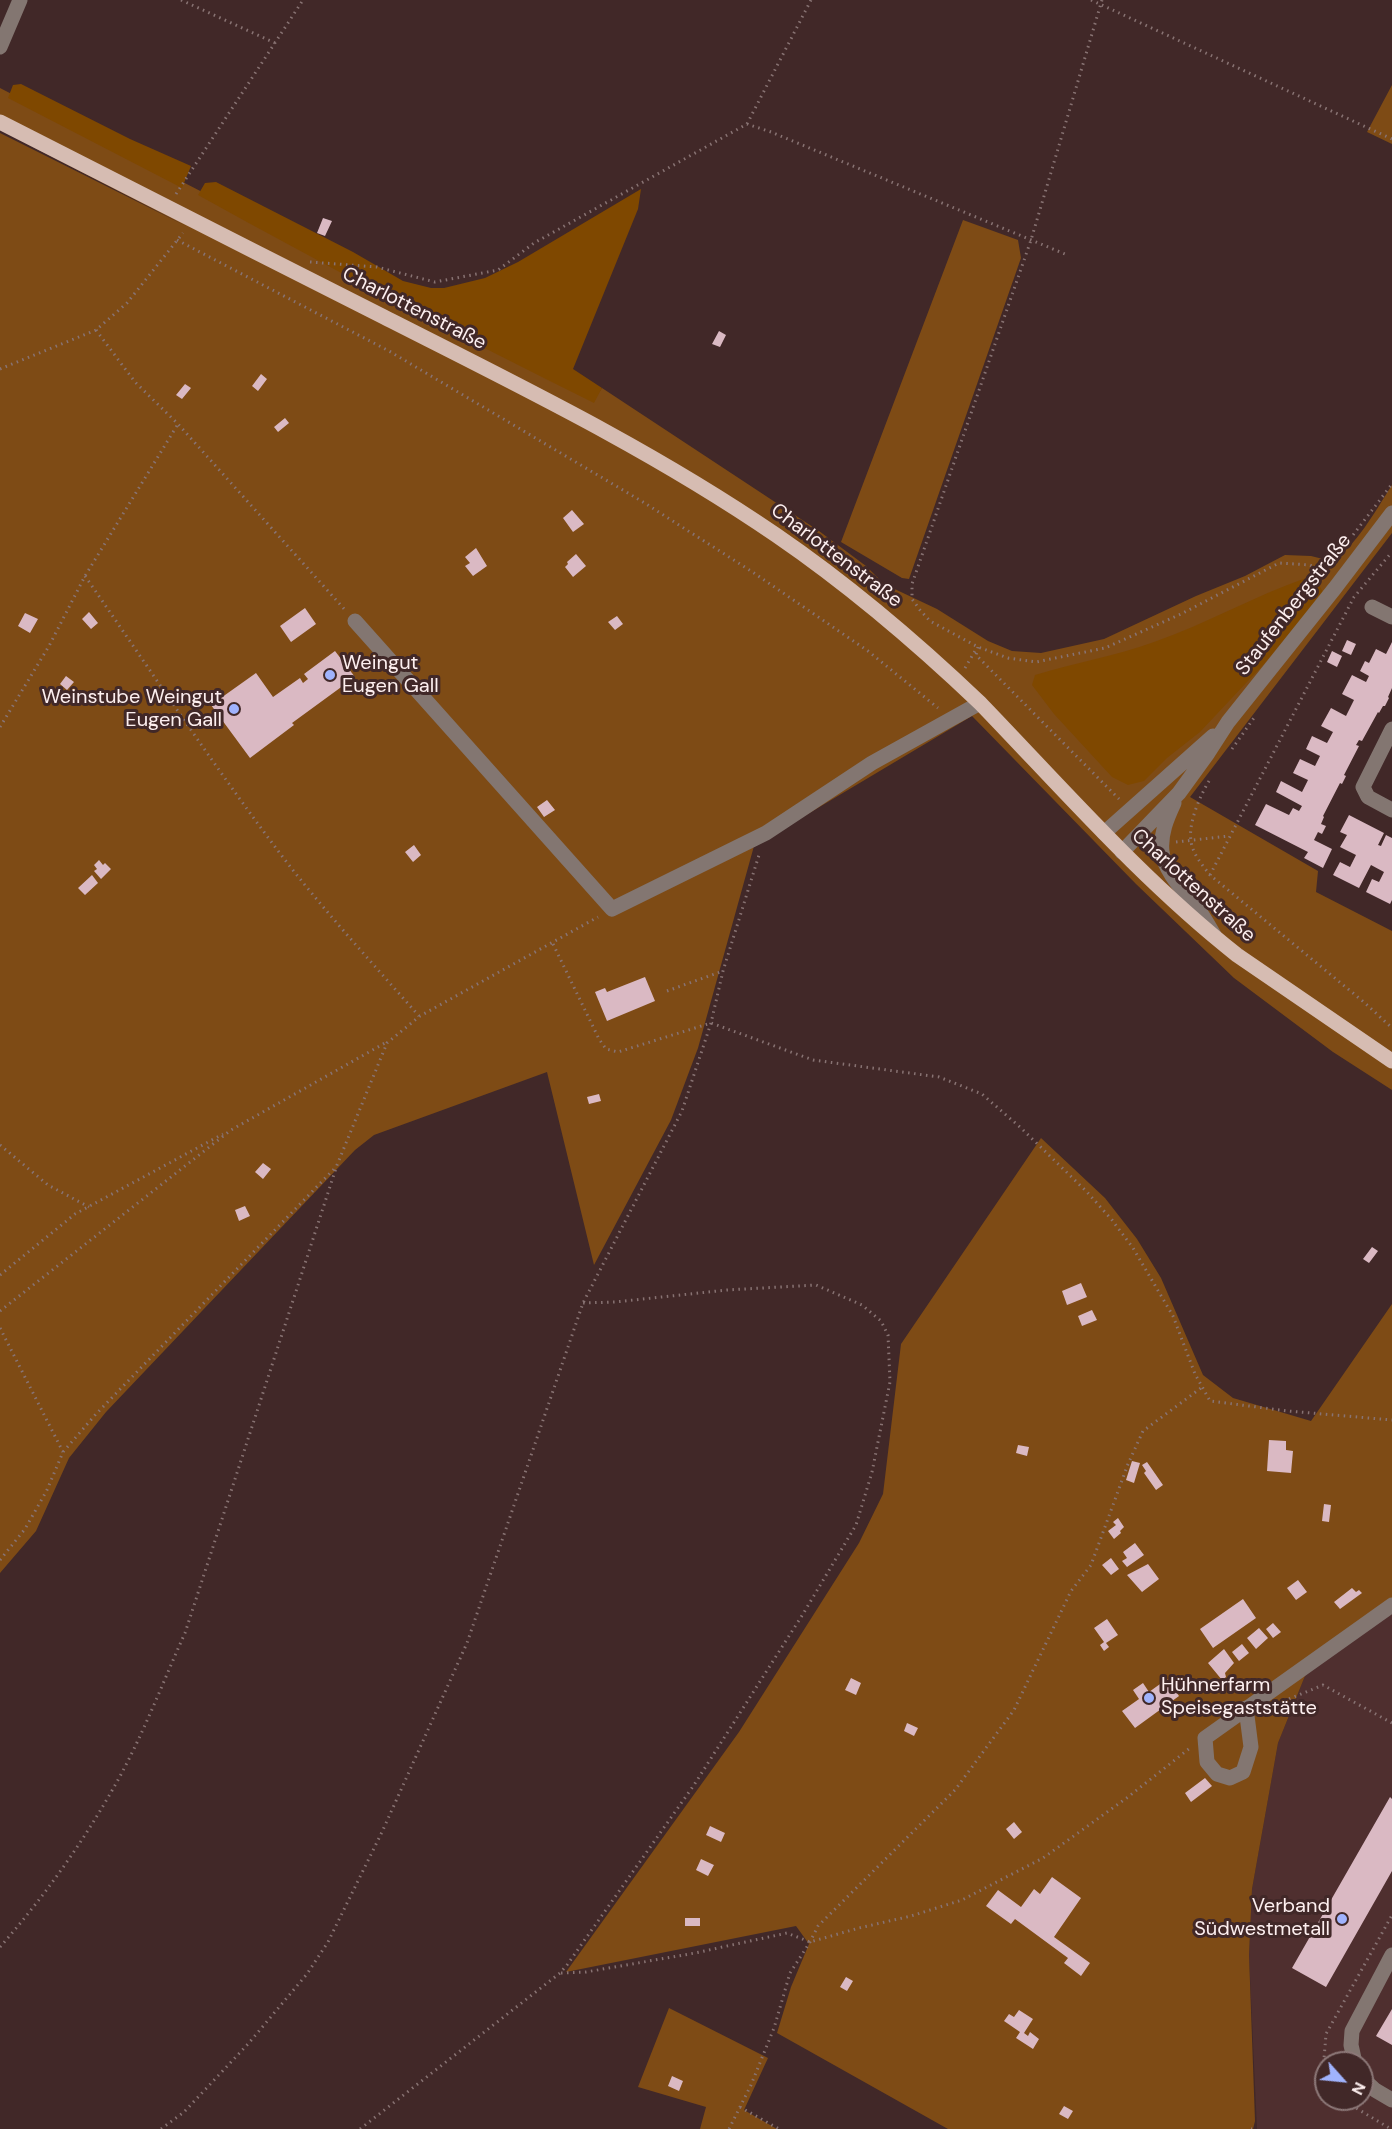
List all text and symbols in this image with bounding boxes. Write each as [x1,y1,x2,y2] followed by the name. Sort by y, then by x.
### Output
[338,262,490,356] street label: Charlottenstraße
[766,499,906,613] street label: Charlottenstraße
[1231,529,1357,681] street label: Staufenbergstraße
[342,652,439,699] place label: Weingut Eugen Gall
[323,668,337,682] marker: Weingut Eugen Gall
[41,686,222,733] place label: Weinstube Weingut Eugen Gall
[227,702,241,716] marker: Weinstube Weingut Eugen Gall
[1126,824,1260,948] street label: Charlottenstraße
[1161,1674,1317,1721] place label: Hühnerfarm Speisegaststätte
[1142,1691,1156,1705] marker: Hühnerfarm Speisegaststätte
[1194,1895,1330,1942] place label: Verband Südwestmetall
[1335,1912,1349,1926] marker: Verband Südwestmetall
[1314,2051,1374,2111] north arrow
[1347,2079,1371,2098] text: N

